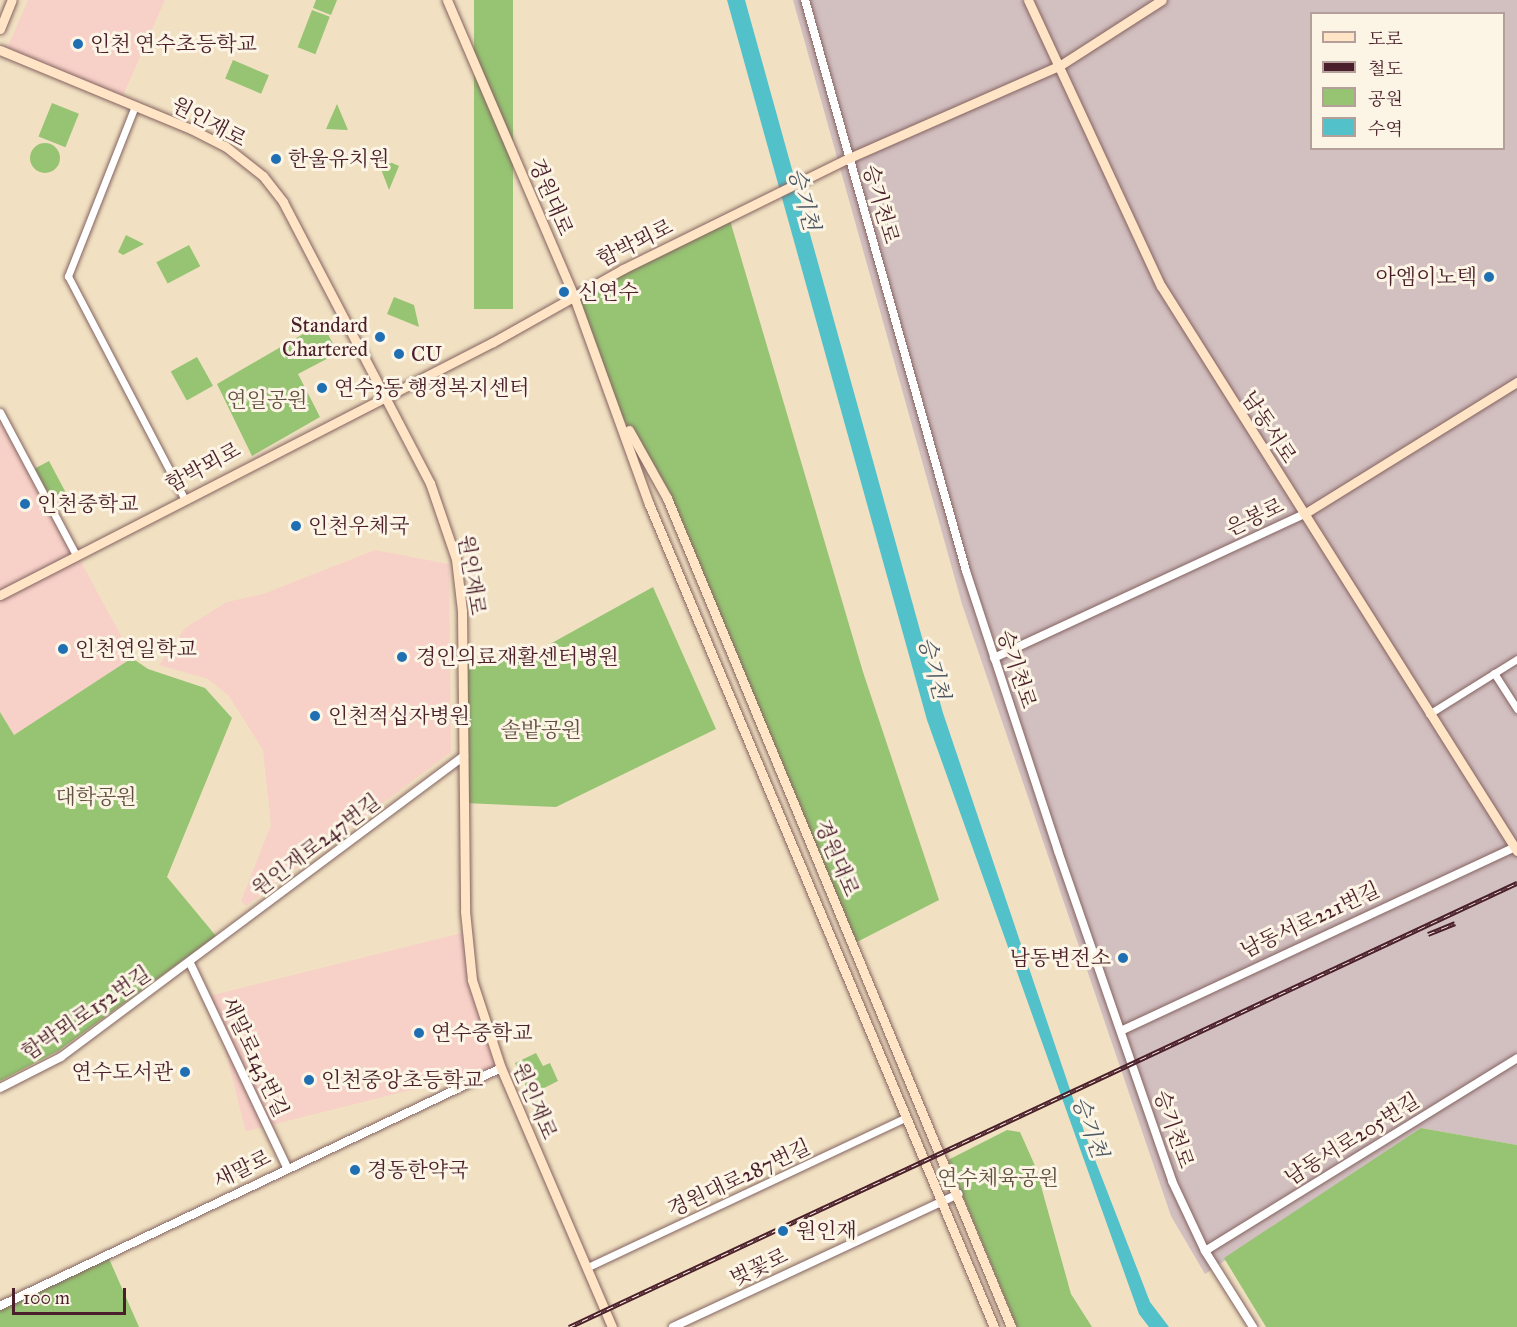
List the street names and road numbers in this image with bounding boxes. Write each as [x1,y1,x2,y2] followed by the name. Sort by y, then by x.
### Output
[167,92,251,152] street label: 원인재로
[524,155,578,239] street label: 경원대로
[858,162,904,246] street label: 승기천로
[593,214,677,272] street label: 함박뫼로
[1236,386,1302,468] street label: 남동서로
[161,437,245,497] street label: 함박뫼로
[1222,493,1288,541] street label: 은봉로
[453,533,491,617] street label: 원인재로
[992,627,1042,711] street label: 승기천로
[247,789,385,901] street label: 원인재로247번길
[810,816,864,900] street label: 경원대로
[1236,877,1384,963] street label: 남동서로221번길
[17,961,155,1065] street label: 함박뫼로152번길
[216,993,294,1121] street label: 새말로143번길
[508,1059,562,1143] street label: 원인재로
[1149,1087,1199,1171] street label: 승기천로
[1280,1087,1424,1191] street label: 남동서로205번길
[664,1134,814,1222] street label: 경원대로287번길
[209,1144,275,1194] street label: 새말로
[726,1243,792,1291] street label: 벚꽃로

